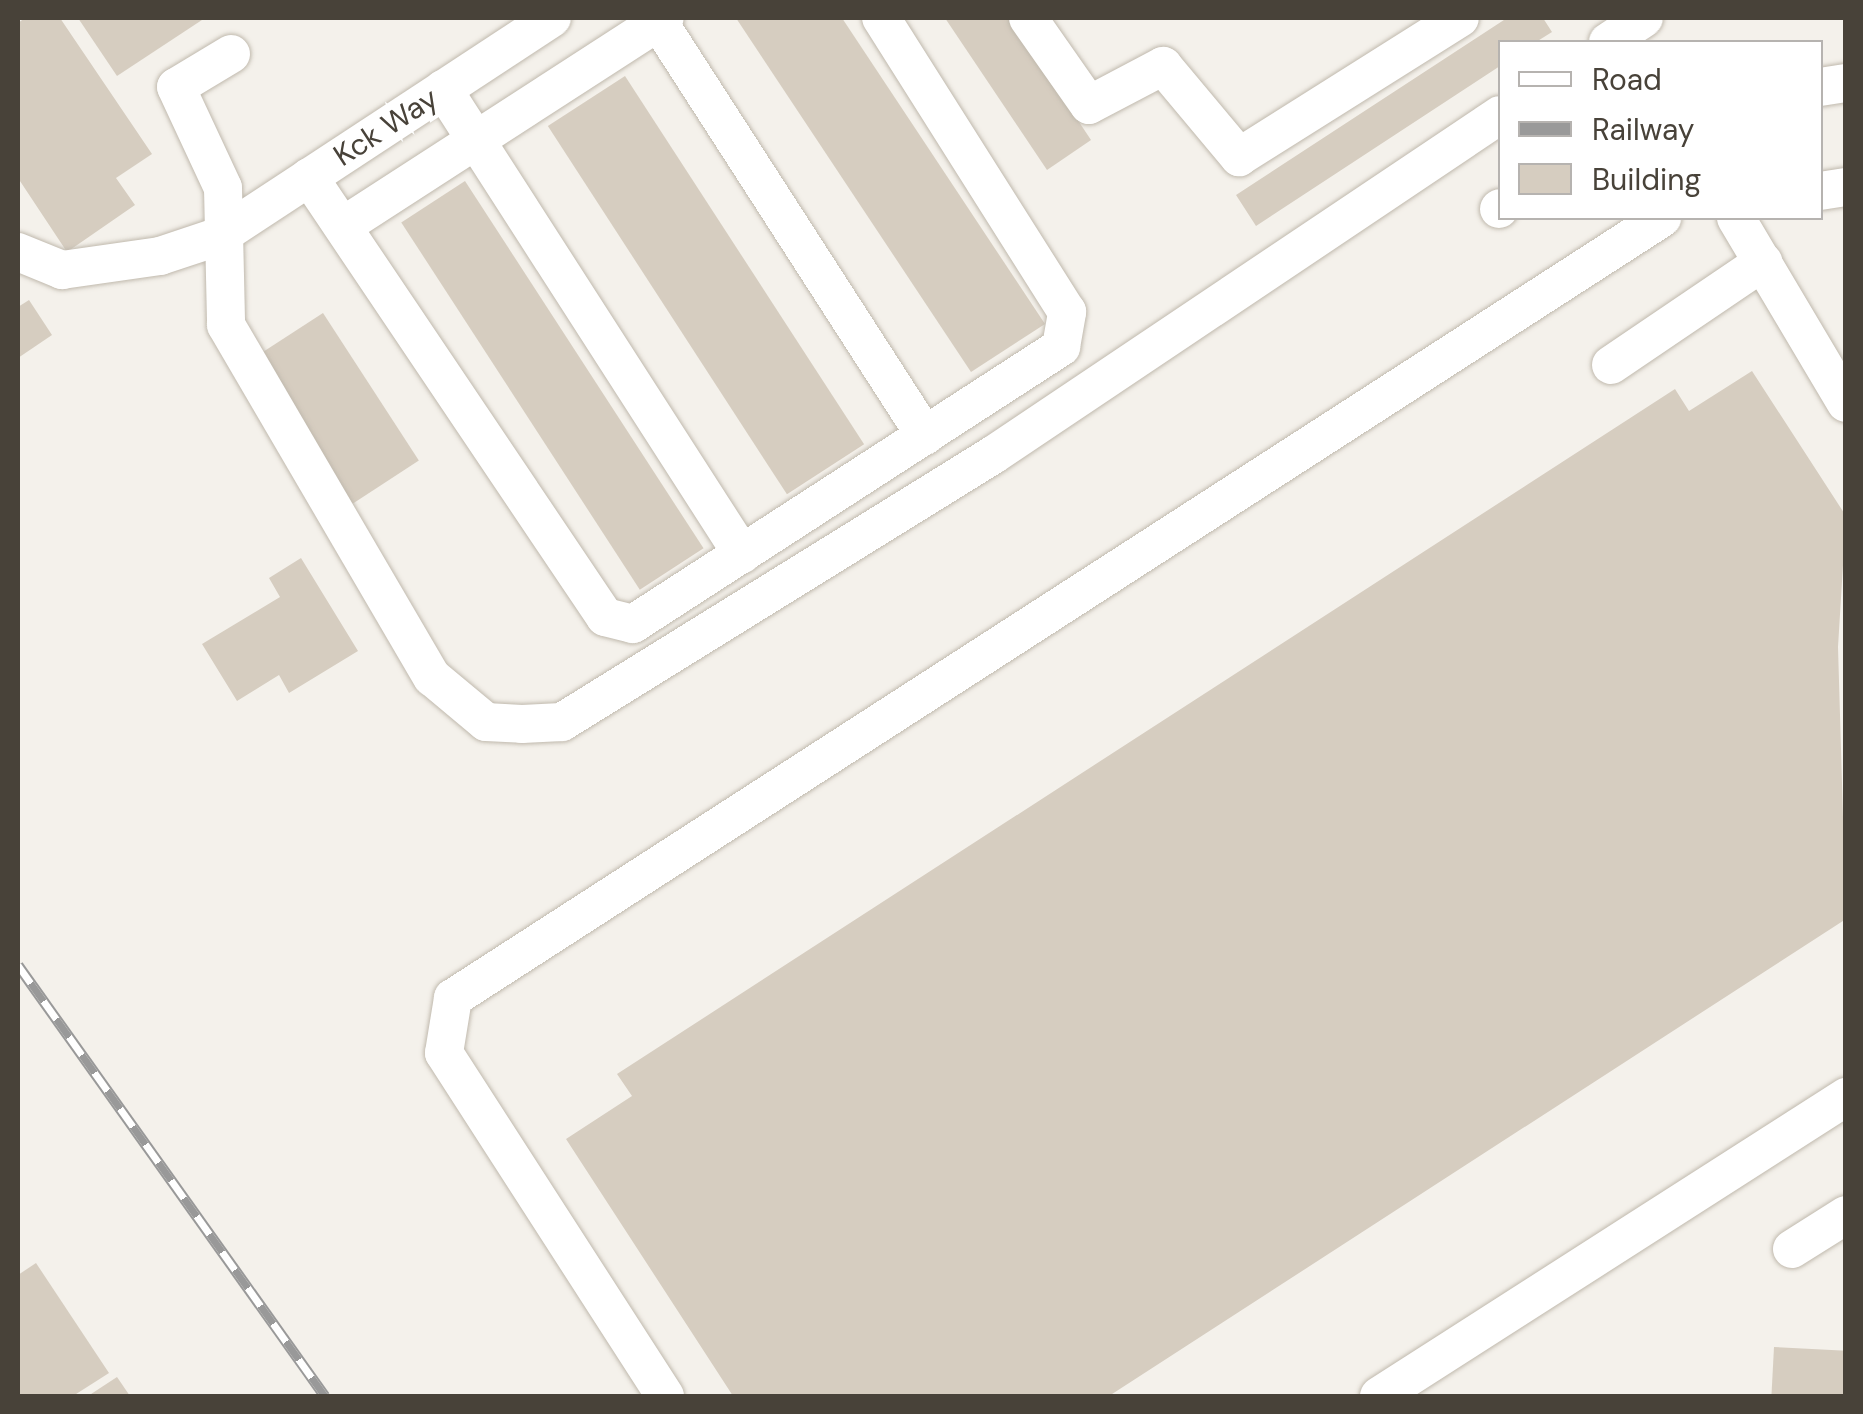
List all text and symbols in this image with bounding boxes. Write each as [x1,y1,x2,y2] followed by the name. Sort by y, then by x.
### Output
[1498,40,1823,220] legend
[1592,60,1662,99] text: Road
[327,80,445,174] street label: Kck Way
[1592,110,1695,149] text: Railway
[1592,160,1701,199] text: Building

